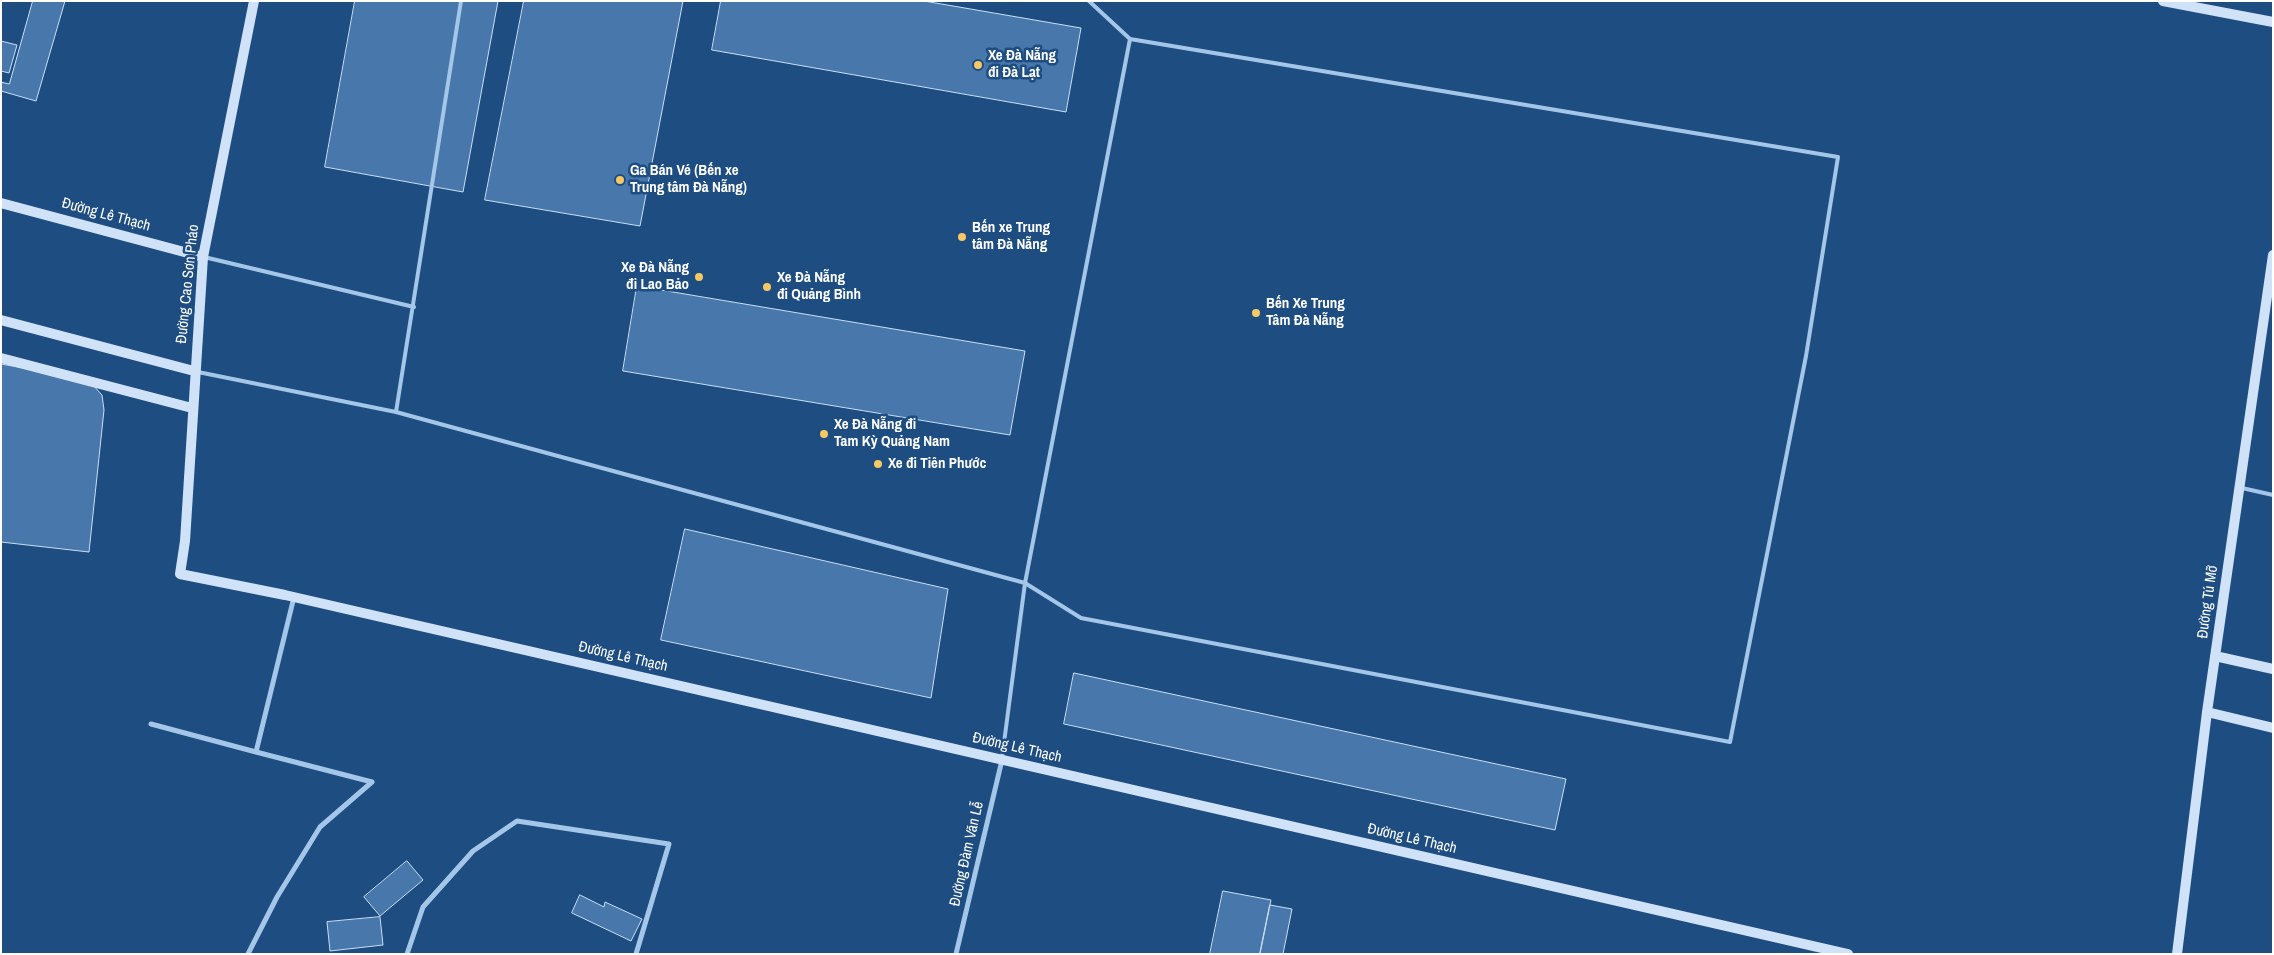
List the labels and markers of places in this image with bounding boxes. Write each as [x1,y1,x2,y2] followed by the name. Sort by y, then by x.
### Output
[988,47,1056,82] place label: Xe Đà Nẵng đi Đà Lạt
[972,59,984,71] marker: Xe Đà Nẵng đi Đà Lạt
[630,162,747,197] place label: Ga Bán Vé (Bến xe Trung tâm Đà Nẵng)
[614,174,626,186] marker: Ga Bán Vé (Bến xe Trung tâm Đà Nẵng)
[972,219,1050,254] place label: Bến xe Trung tâm Đà Nẵng
[956,231,968,243] marker: Bến xe Trung tâm Đà Nẵng
[621,259,689,294] place label: Xe Đà Nẵng đi Lao Bảo
[777,269,861,304] place label: Xe Đà Nẵng đi Quảng Bình
[693,271,705,283] marker: Xe Đà Nẵng đi Lao Bảo
[761,281,773,293] marker: Xe Đà Nẵng đi Quảng Bình
[1266,295,1345,330] place label: Bến Xe Trung Tâm Đà Nẵng
[1250,307,1262,319] marker: Bến Xe Trung Tâm Đà Nẵng
[834,416,950,451] place label: Xe Đà Nẵng đi Tam Kỳ Quảng Nam
[818,428,830,440] marker: Xe Đà Nẵng đi Tam Kỳ Quảng Nam
[888,455,986,473] place label: Xe đi Tiên Phước
[872,458,884,470] marker: Xe đi Tiên Phước

